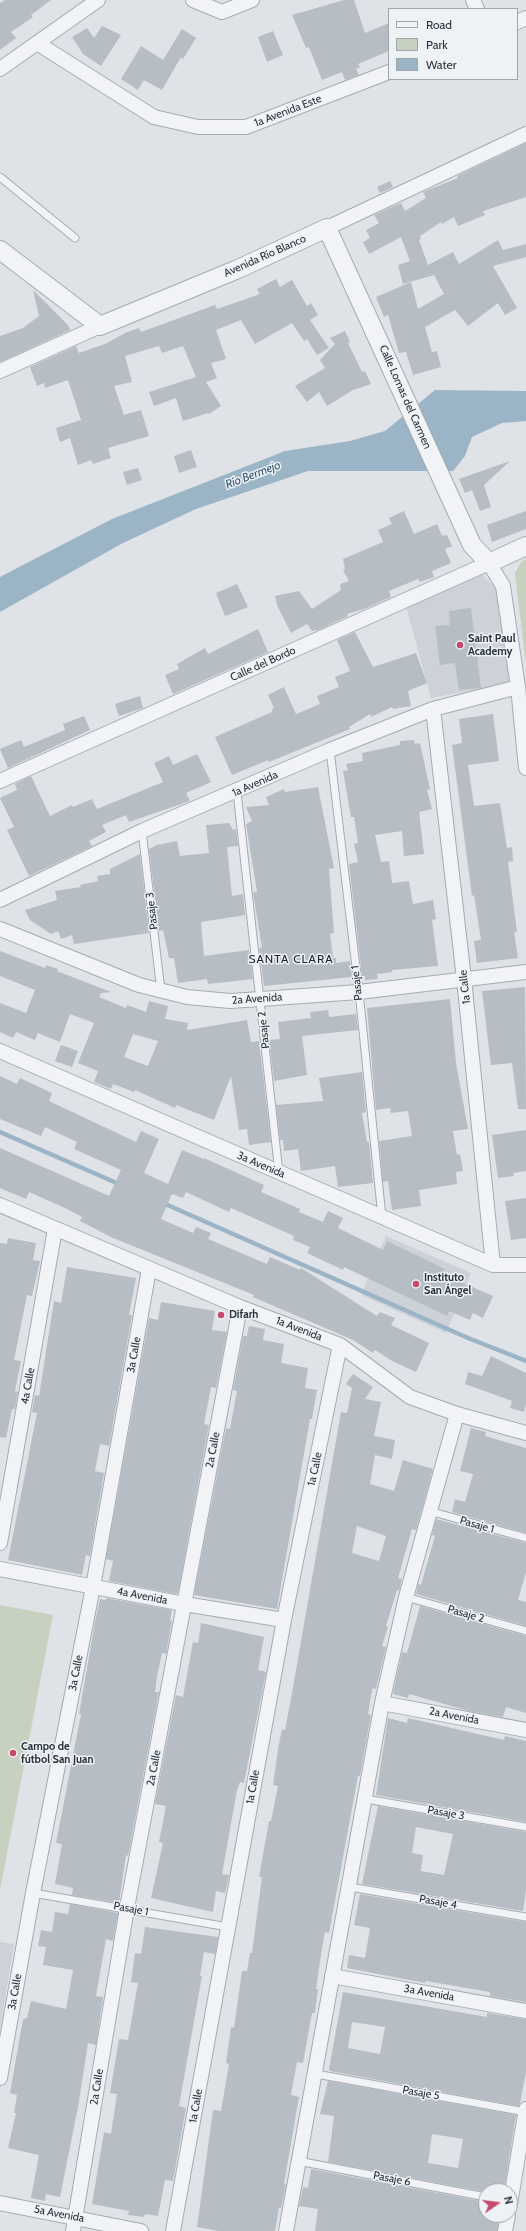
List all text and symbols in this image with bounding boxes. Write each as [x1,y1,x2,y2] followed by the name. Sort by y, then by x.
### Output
[388,8,518,80] legend
[426,17,452,32] text: Road
[426,37,448,52] text: Park
[426,57,456,72] text: Water
[253,92,323,130] street label: 1a Avenida Este
[222,232,308,280] street label: Avenida Río Blanco
[376,343,434,451] street label: Calle Lomas del Carmen
[223,458,283,492] water label: Río Bermejo
[468,632,516,658] place label: Saint Paul Academy
[455,640,465,650] marker: Saint Paul Academy
[228,644,298,684] street label: Calle del Bordo
[230,768,280,800] street label: 1a Avenida
[143,892,161,930] street label: Pasaje 3
[248,952,334,966] district label: SANTA CLARA
[349,965,365,1001] street label: Pasaje 1
[457,969,473,1005] street label: 1a Calle
[231,991,283,1007] street label: 2a Avenida
[255,1011,273,1049] street label: Pasaje 2
[235,1149,287,1181] street label: 3a Avenida
[424,1271,471,1297] place label: Instituto San Ángel
[411,1279,421,1289] marker: Instituto San Ángel
[229,1308,258,1322] place label: Difarh
[216,1310,226,1320] marker: Difarh
[274,1314,324,1344] street label: 1a Avenida
[124,1336,144,1374] street label: 3a Calle
[18,1367,38,1405] street label: 4a Calle
[203,1431,223,1469] street label: 2a Calle
[305,1451,325,1487] street label: 1a Calle
[458,1514,496,1536] street label: Pasaje 1
[116,1585,168,1607] street label: 4a Avenida
[446,1602,486,1626] street label: Pasaje 2
[66,1654,86,1692] street label: 3a Calle
[428,1705,480,1727] street label: 2a Avenida
[21,1740,94,1766] place label: Campo de fútbol San Juan
[8,1748,18,1758] marker: Campo de fútbol San Juan
[144,1749,164,1787] street label: 2a Calle
[244,1769,262,1805] street label: 1a Calle
[426,1803,466,1823] street label: Pasaje 3
[418,1892,458,1912] street label: Pasaje 4
[112,1899,150,1919] street label: Pasaje 1
[5,1973,25,2011] street label: 3a Calle
[403,1982,455,2004] street label: 3a Avenida
[88,2068,106,2106] street label: 2a Calle
[401,2083,441,2103] street label: Pasaje 5
[187,2088,205,2124] street label: 1a Calle
[372,2169,412,2189] street label: Pasaje 6
[478,2183,518,2223] north arrow
[501,2195,516,2206] text: N
[33,2203,85,2225] street label: 5a Avenida

